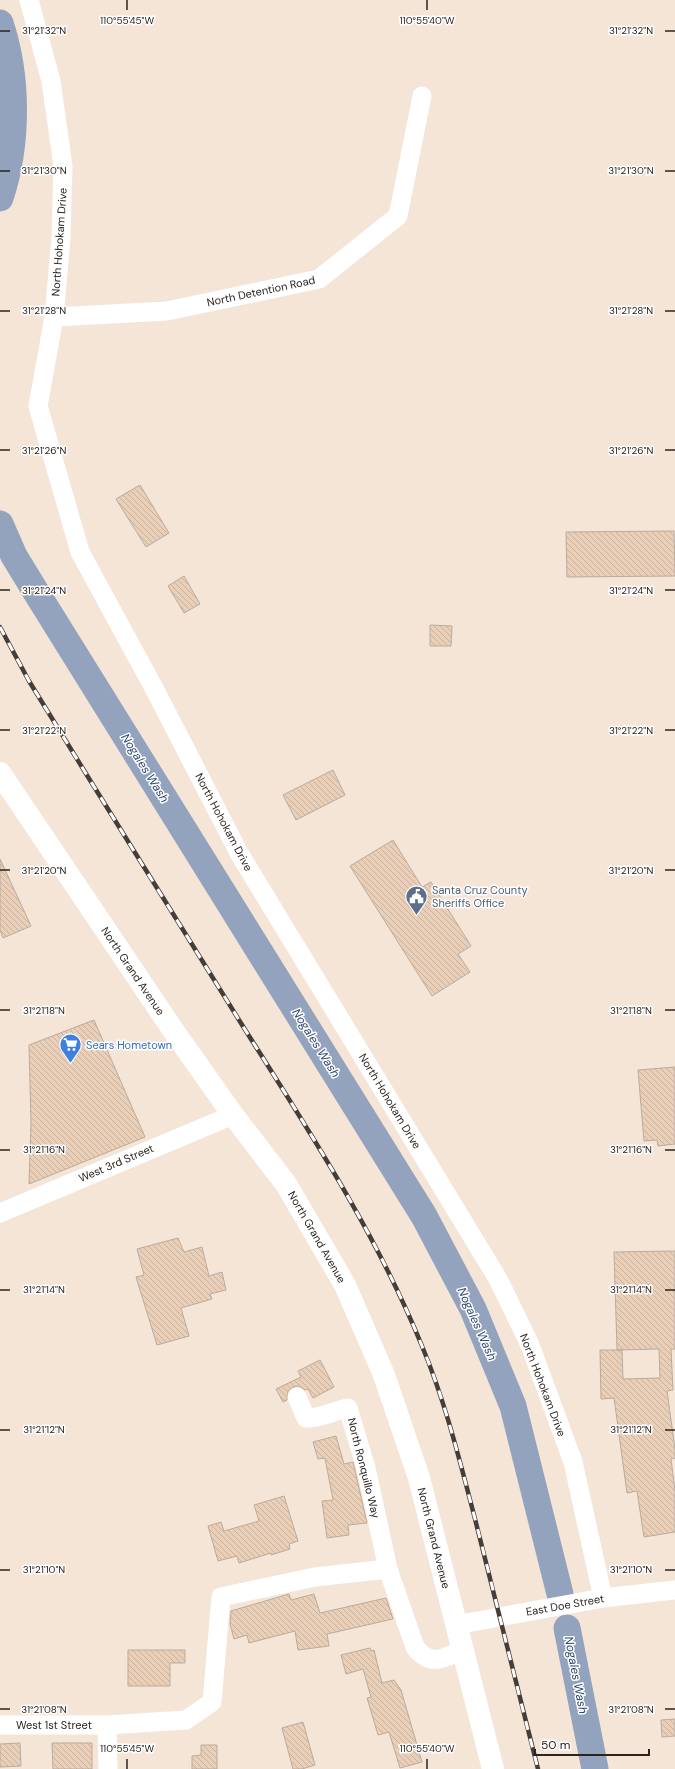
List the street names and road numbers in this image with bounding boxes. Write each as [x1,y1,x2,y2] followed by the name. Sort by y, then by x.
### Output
[48,187,70,297] street label: North Hohokam Drive
[206,273,317,309] street label: North Detention Road
[192,771,256,873] street label: North Hohokam Drive
[98,924,168,1018] street label: North Grand Avenue
[356,1051,424,1151] street label: North Hohokam Drive
[76,1141,156,1185] street label: West 3rd Street
[285,1189,349,1285] street label: North Grand Avenue
[517,1332,569,1438] street label: North Hohokam Drive
[345,1416,383,1520] street label: North Ronquillo Way
[415,1486,453,1590] street label: North Grand Avenue
[525,1591,605,1619] street label: East Doe Street
[16,1718,92,1732] street label: West 1st Street

